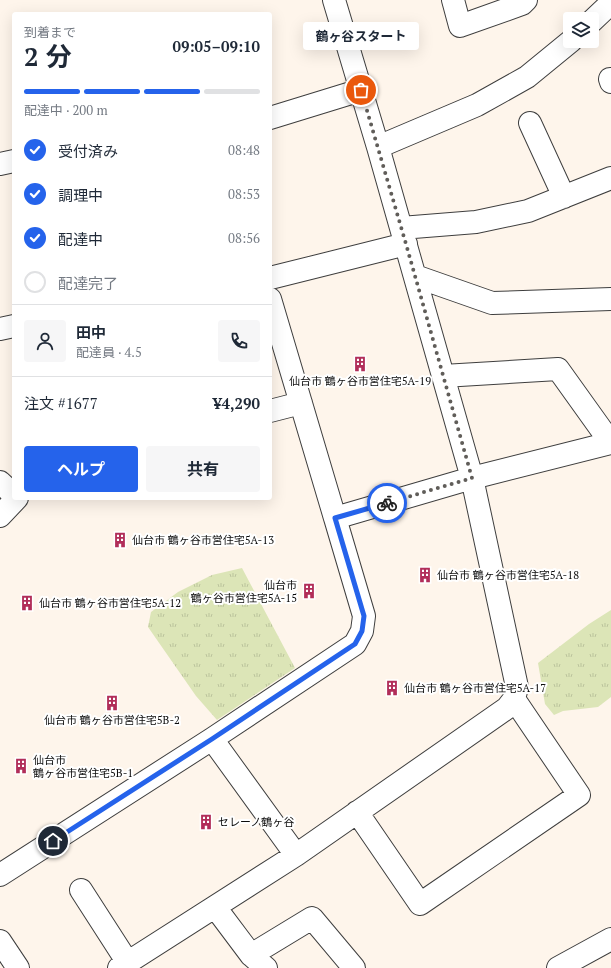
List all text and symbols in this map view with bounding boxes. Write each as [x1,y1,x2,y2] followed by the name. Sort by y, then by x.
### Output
[563,12,599,48] map controls
[563,12,599,48] button: layers
[303,22,419,50] callout: 鶴ヶ谷スタート
[24,23,76,41] text: 到着まで
[315,27,407,45] text: 鶴ヶ谷スタート
[173,36,260,56] text: 09:05–09:10
[24,39,72,73] text: 2 分
[344,73,378,107] pin
[350,79,372,101] icon: bag
[24,101,108,119] text: 配達中 · 200 m
[24,139,46,161] icon: check
[58,141,118,161] text: 受付済み
[228,141,260,159] text: 08:48
[24,183,46,205] icon: check
[58,185,103,205] text: 調理中
[228,185,260,203] text: 08:53
[24,227,46,249] icon: check
[58,229,103,249] text: 配達中
[228,229,260,247] text: 08:56
[58,273,118,293] text: 配達完了
[24,320,66,362] button: person
[218,320,260,362] button: phone
[76,322,106,342] text: 田中
[76,343,142,361] text: 配達員 · 4.5
[351,355,369,373] building icon: 仙台市 鶴ヶ谷市営住宅5A-19
[289,374,431,388] place label: 仙台市 鶴ヶ谷市営住宅5A-19
[24,393,98,413] text: 注文 #1677
[213,393,260,413] text: ¥4,290
[24,446,138,492] button: ヘルプ
[146,446,260,492] button: 共有
[367,483,407,523] courier
[376,492,398,514] icon: bike
[111,531,129,549] building icon: 仙台市 鶴ヶ谷市営住宅5A-13
[132,533,274,547] place label: 仙台市 鶴ヶ谷市営住宅5A-13
[416,566,434,584] building icon: 仙台市 鶴ヶ谷市営住宅5A-18
[437,568,579,582] place label: 仙台市 鶴ヶ谷市営住宅5A-18
[191,578,297,605] place label: 仙台市 鶴ヶ谷市営住宅5A-15
[300,582,318,600] building icon: 仙台市 鶴ヶ谷市営住宅5A-15
[18,594,36,612] building icon: 仙台市 鶴ヶ谷市営住宅5A-12
[39,596,181,610] place label: 仙台市 鶴ヶ谷市営住宅5A-12
[383,679,401,697] building icon: 仙台市 鶴ヶ谷市営住宅5A-17
[404,681,546,695] place label: 仙台市 鶴ヶ谷市営住宅5A-17
[103,694,121,712] building icon: 仙台市 鶴ヶ谷市営住宅5B-2
[44,713,180,727] place label: 仙台市 鶴ヶ谷市営住宅5B-2
[33,753,133,780] place label: 仙台市 鶴ヶ谷市営住宅5B-1
[12,757,30,775] building icon: 仙台市 鶴ヶ谷市営住宅5B-1
[197,813,215,831] building icon: セレーノ鶴ヶ谷
[218,815,294,829] place label: セレーノ鶴ヶ谷
[36,824,70,858] pin
[42,830,64,852] icon: home

